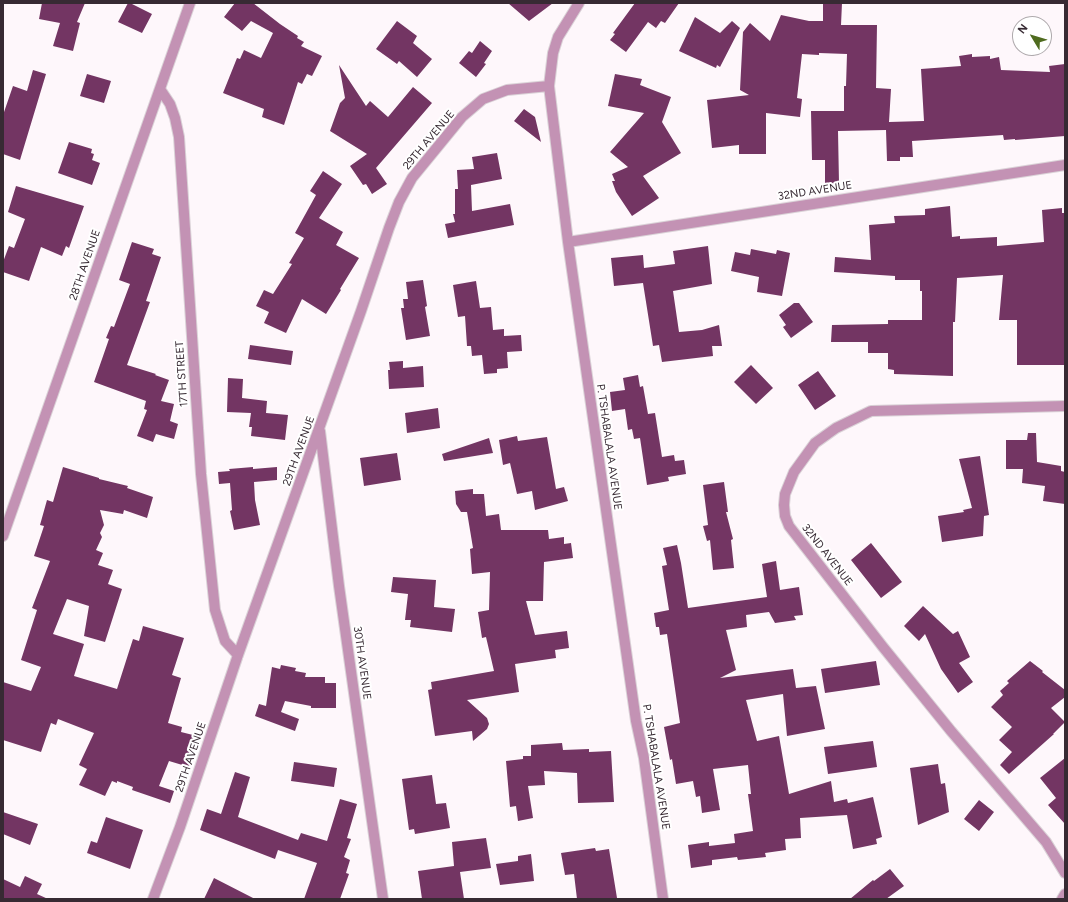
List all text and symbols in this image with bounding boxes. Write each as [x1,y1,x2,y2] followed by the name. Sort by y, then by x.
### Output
[1012,16,1052,56] north arrow
[1015,22,1031,36] text: N
[400,108,458,172] street label: 29TH AVENUE
[777,179,853,203] street label: 32ND AVENUE
[67,228,103,302] street label: 28TH AVENUE
[173,340,191,408] street label: 17TH STREET
[594,383,624,511] street label: P. TSHABALALA AVENUE
[280,414,318,488] street label: 29TH AVENUE
[799,521,855,589] street label: 32ND AVENUE
[350,625,374,701] street label: 30TH AVENUE
[640,703,672,831] street label: P. TSHABALALA AVENUE
[173,720,209,794] street label: 29TH AVENUE

